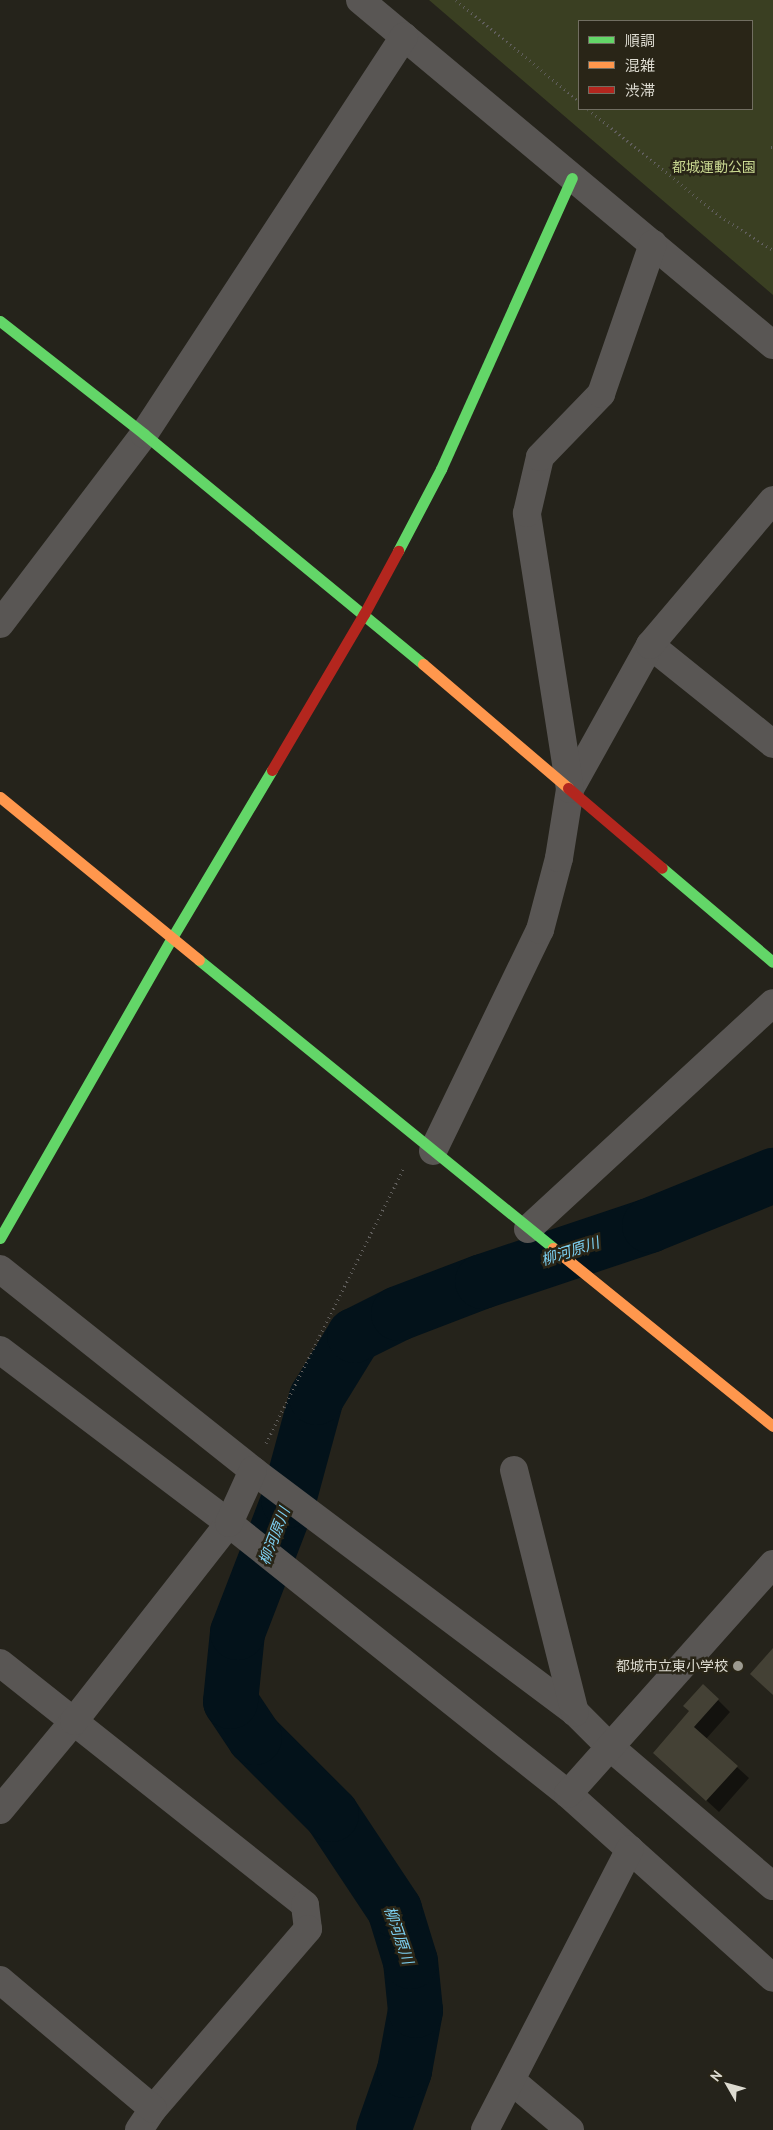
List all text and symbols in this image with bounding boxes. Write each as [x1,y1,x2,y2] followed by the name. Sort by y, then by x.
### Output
[578,20,753,110] legend
[625,31,655,50] text: 順調
[625,56,655,75] text: 混雑
[625,81,655,100] text: 渋滞
[672,159,756,175] park label: 都城運動公園
[539,1233,601,1269] water label: 柳河原川
[255,1505,293,1567] water label: 柳河原川
[616,1658,728,1674] place label: 都城市立東小学校
[732,1660,744,1672] marker: 都城市立東小学校
[381,1904,417,1966] water label: 柳河原川
[703,2060,753,2110] north arrow
[706,2067,726,2085] text: N

